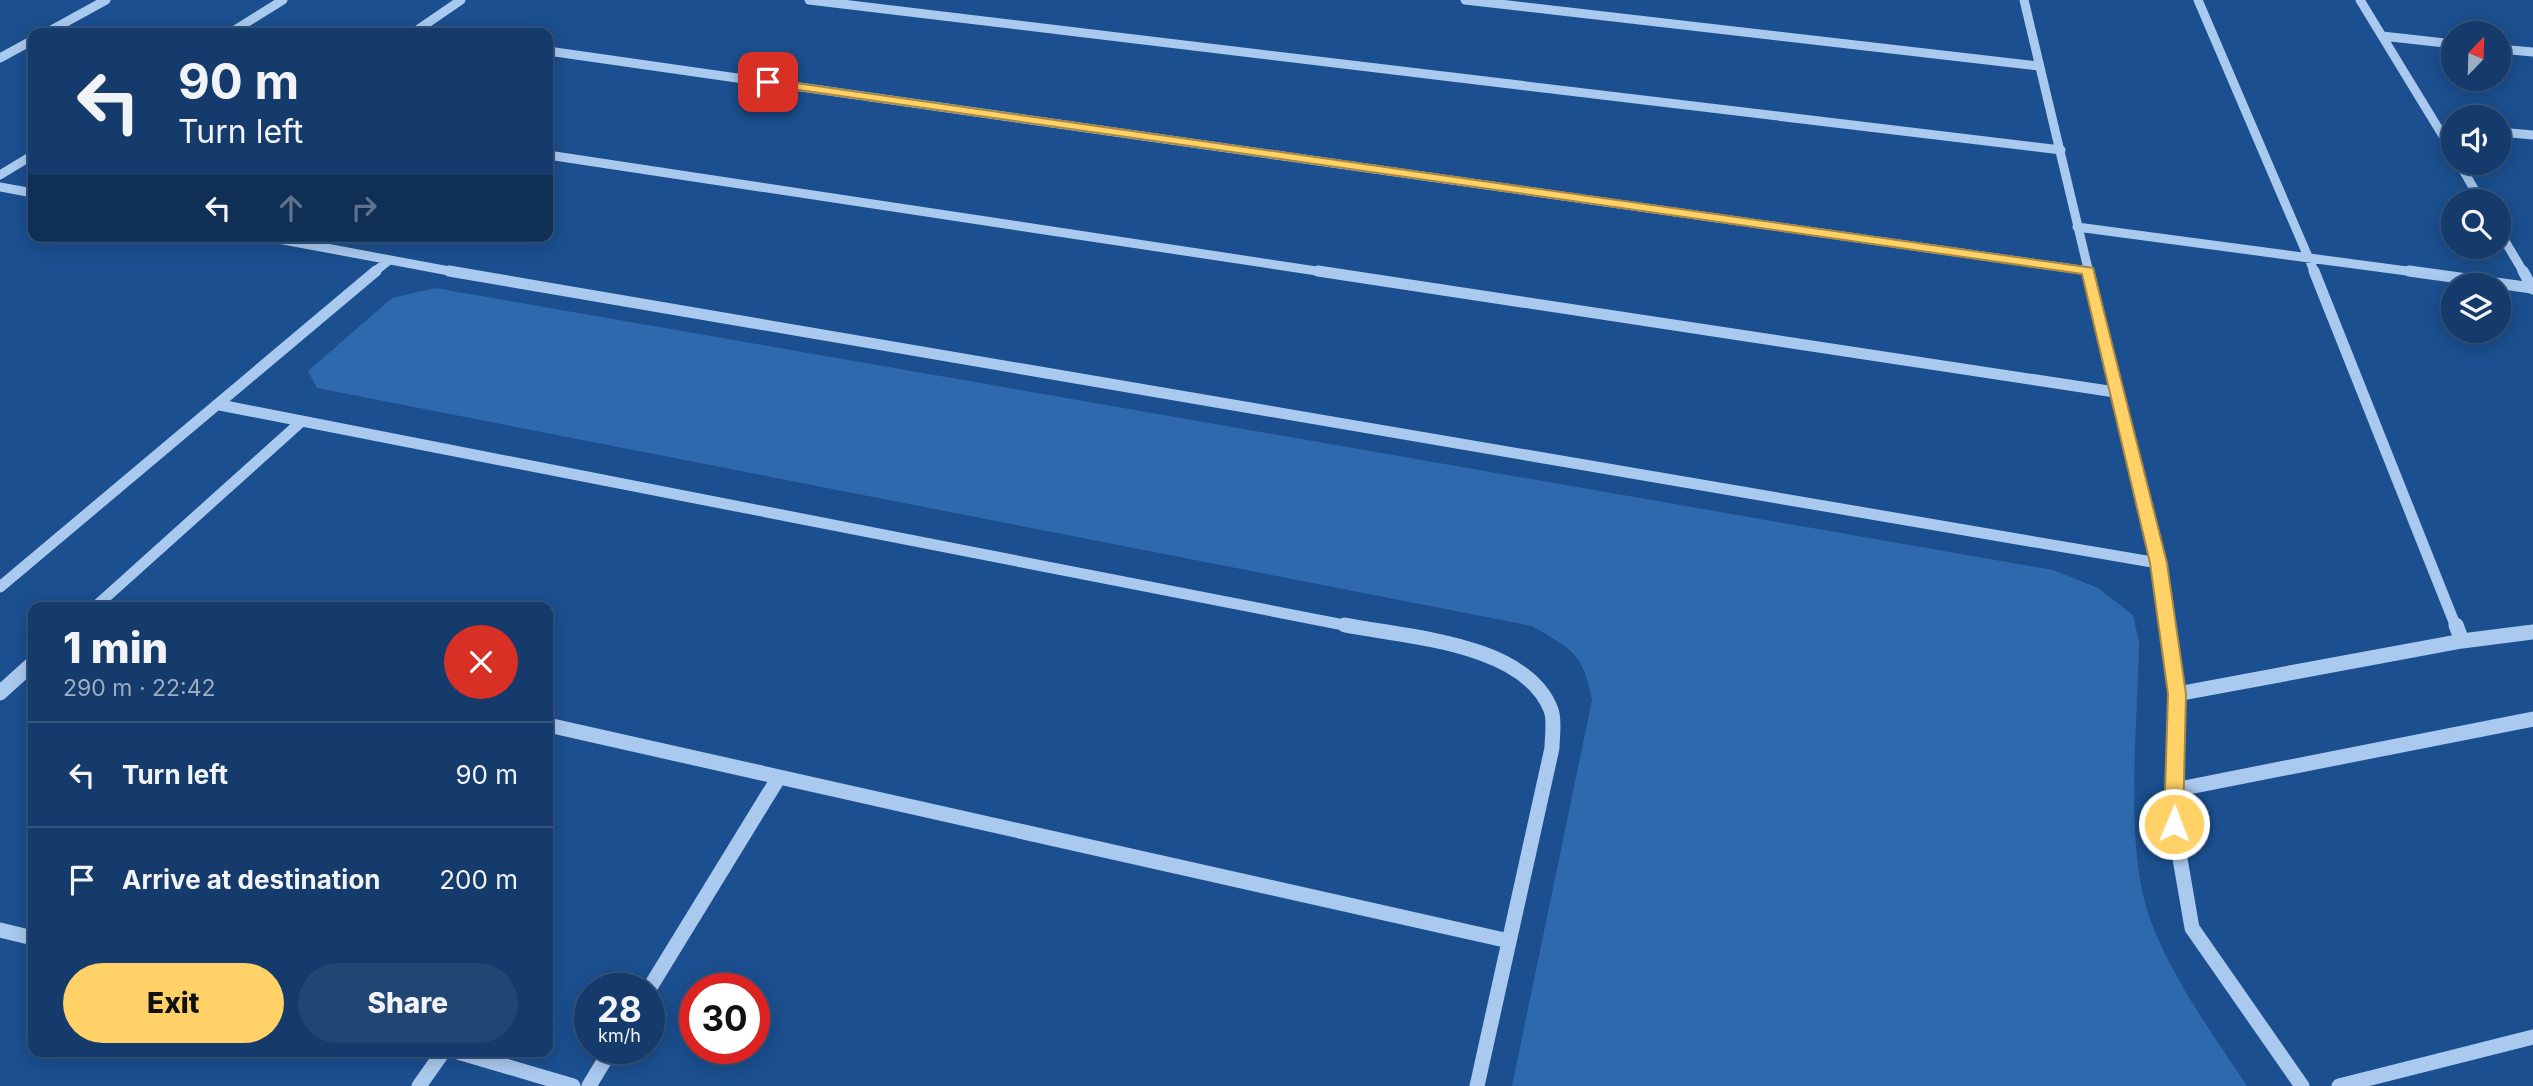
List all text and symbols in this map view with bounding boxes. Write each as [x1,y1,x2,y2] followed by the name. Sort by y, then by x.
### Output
[2441,21,2511,91] north arrow
[2441,21,2511,343] map controls
[178,52,299,111] text: 90 m
[738,52,798,112] pin
[63,56,154,147] icon: left
[749,63,787,101] icon: arrive
[2441,105,2511,175] button: sound
[178,112,303,151] text: Turn left
[199,189,237,227] icon: left
[272,189,310,227] icon: ahead
[345,189,383,227] icon: right
[2441,189,2511,259] button: search
[2441,273,2511,343] button: layers
[63,622,168,673] text: 1 min
[444,625,518,699] button: close
[63,674,216,702] text: 290 m · 22:42
[63,756,101,794] icon: left
[122,759,228,790] text: Turn left
[455,759,518,790] text: 90 m
[2137,787,2211,861] position arrow
[63,861,101,899] icon: arrive
[122,864,381,895] text: Arrive at destination
[439,864,518,895] text: 200 m
[63,963,284,1043] button: Exit
[298,963,518,1043] button: Share
[679,973,770,1064] speed limit sign: 30
[597,988,642,1030] text: 28
[598,1025,641,1046] text: km/h

